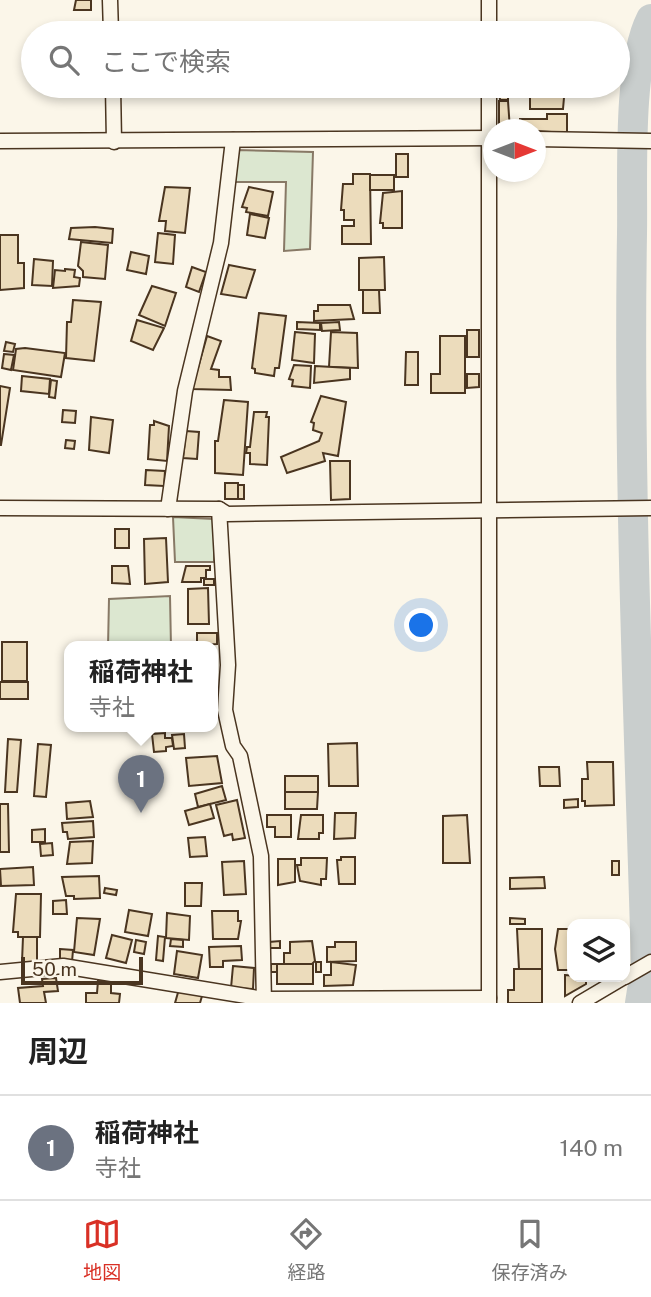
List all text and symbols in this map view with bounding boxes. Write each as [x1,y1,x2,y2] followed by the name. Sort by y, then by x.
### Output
[21,21,630,98] search box
[45,41,83,79] icon: search
[101,46,231,77] text: ここで検索
[483,119,546,182] north arrow
[404,608,438,642] your location
[64,641,218,732] popup
[89,656,193,687] text: 稲荷神社
[89,693,135,720] text: 寺社
[118,755,164,813] pin: 1
[567,919,630,982] map controls
[567,919,630,982] button: layers
[21,954,144,986] scale bar
[32,958,77,980] text: 50 m
[28,1033,88,1069] text: 周辺
[95,1117,199,1148] text: 稲荷神社
[46,1134,56,1161] text: 1
[560,1134,623,1161] text: 140 m
[95,1154,141,1181] text: 寺社
[83,1215,121,1284] tab: 地図
[287,1215,326,1284] tab: 経路
[492,1215,568,1284] tab: 保存済み

